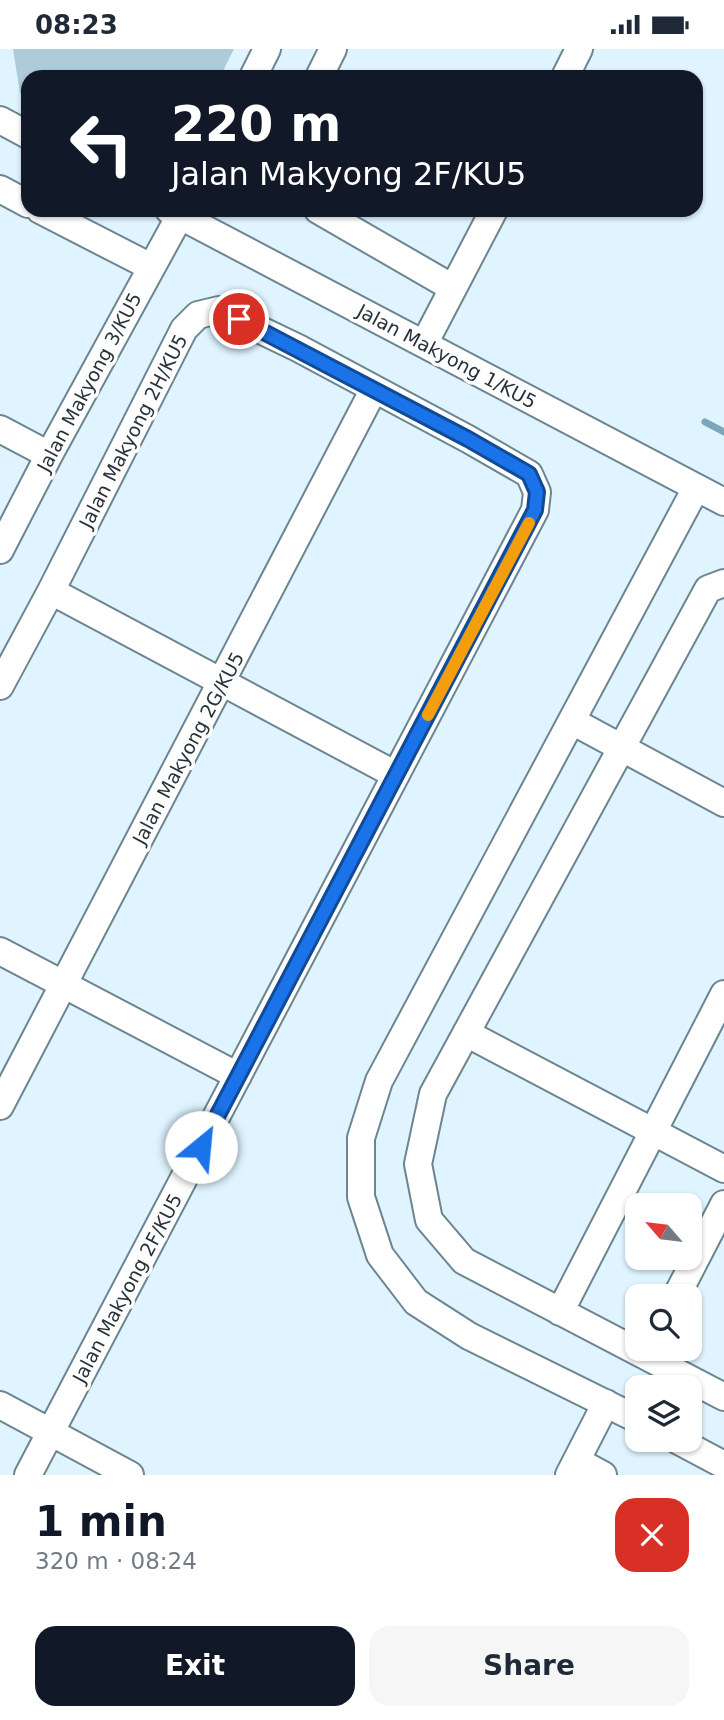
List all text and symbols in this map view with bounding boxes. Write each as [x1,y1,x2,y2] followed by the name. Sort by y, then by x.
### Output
[35,10,118,40] text: 08:23
[171,96,341,153] text: 220 m
[56,98,147,189] icon: left
[171,155,526,193] text: Jalan Makyong 2F/KU5
[32,289,146,476] street label: Jalan Makyong 3/KU5
[209,289,269,349] pin
[353,299,540,413] street label: Jalan Makyong 1/KU5
[220,300,258,338] icon: arrive
[74,331,191,532] street label: Jalan Makyong 2H/KU5
[127,648,248,849] street label: Jalan Makyong 2G/KU5
[164,1110,238,1184] position arrow
[67,1190,186,1387] street label: Jalan Makyong 2F/KU5
[625,1193,702,1271] north arrow
[625,1193,702,1452] map controls
[625,1284,702,1361] button: search
[625,1375,702,1452] button: layers
[35,1497,167,1546] text: 1 min
[615,1498,689,1572] button: close
[35,1548,197,1574] text: 320 m · 08:24
[35,1626,355,1706] button: Exit
[369,1626,689,1706] button: Share

